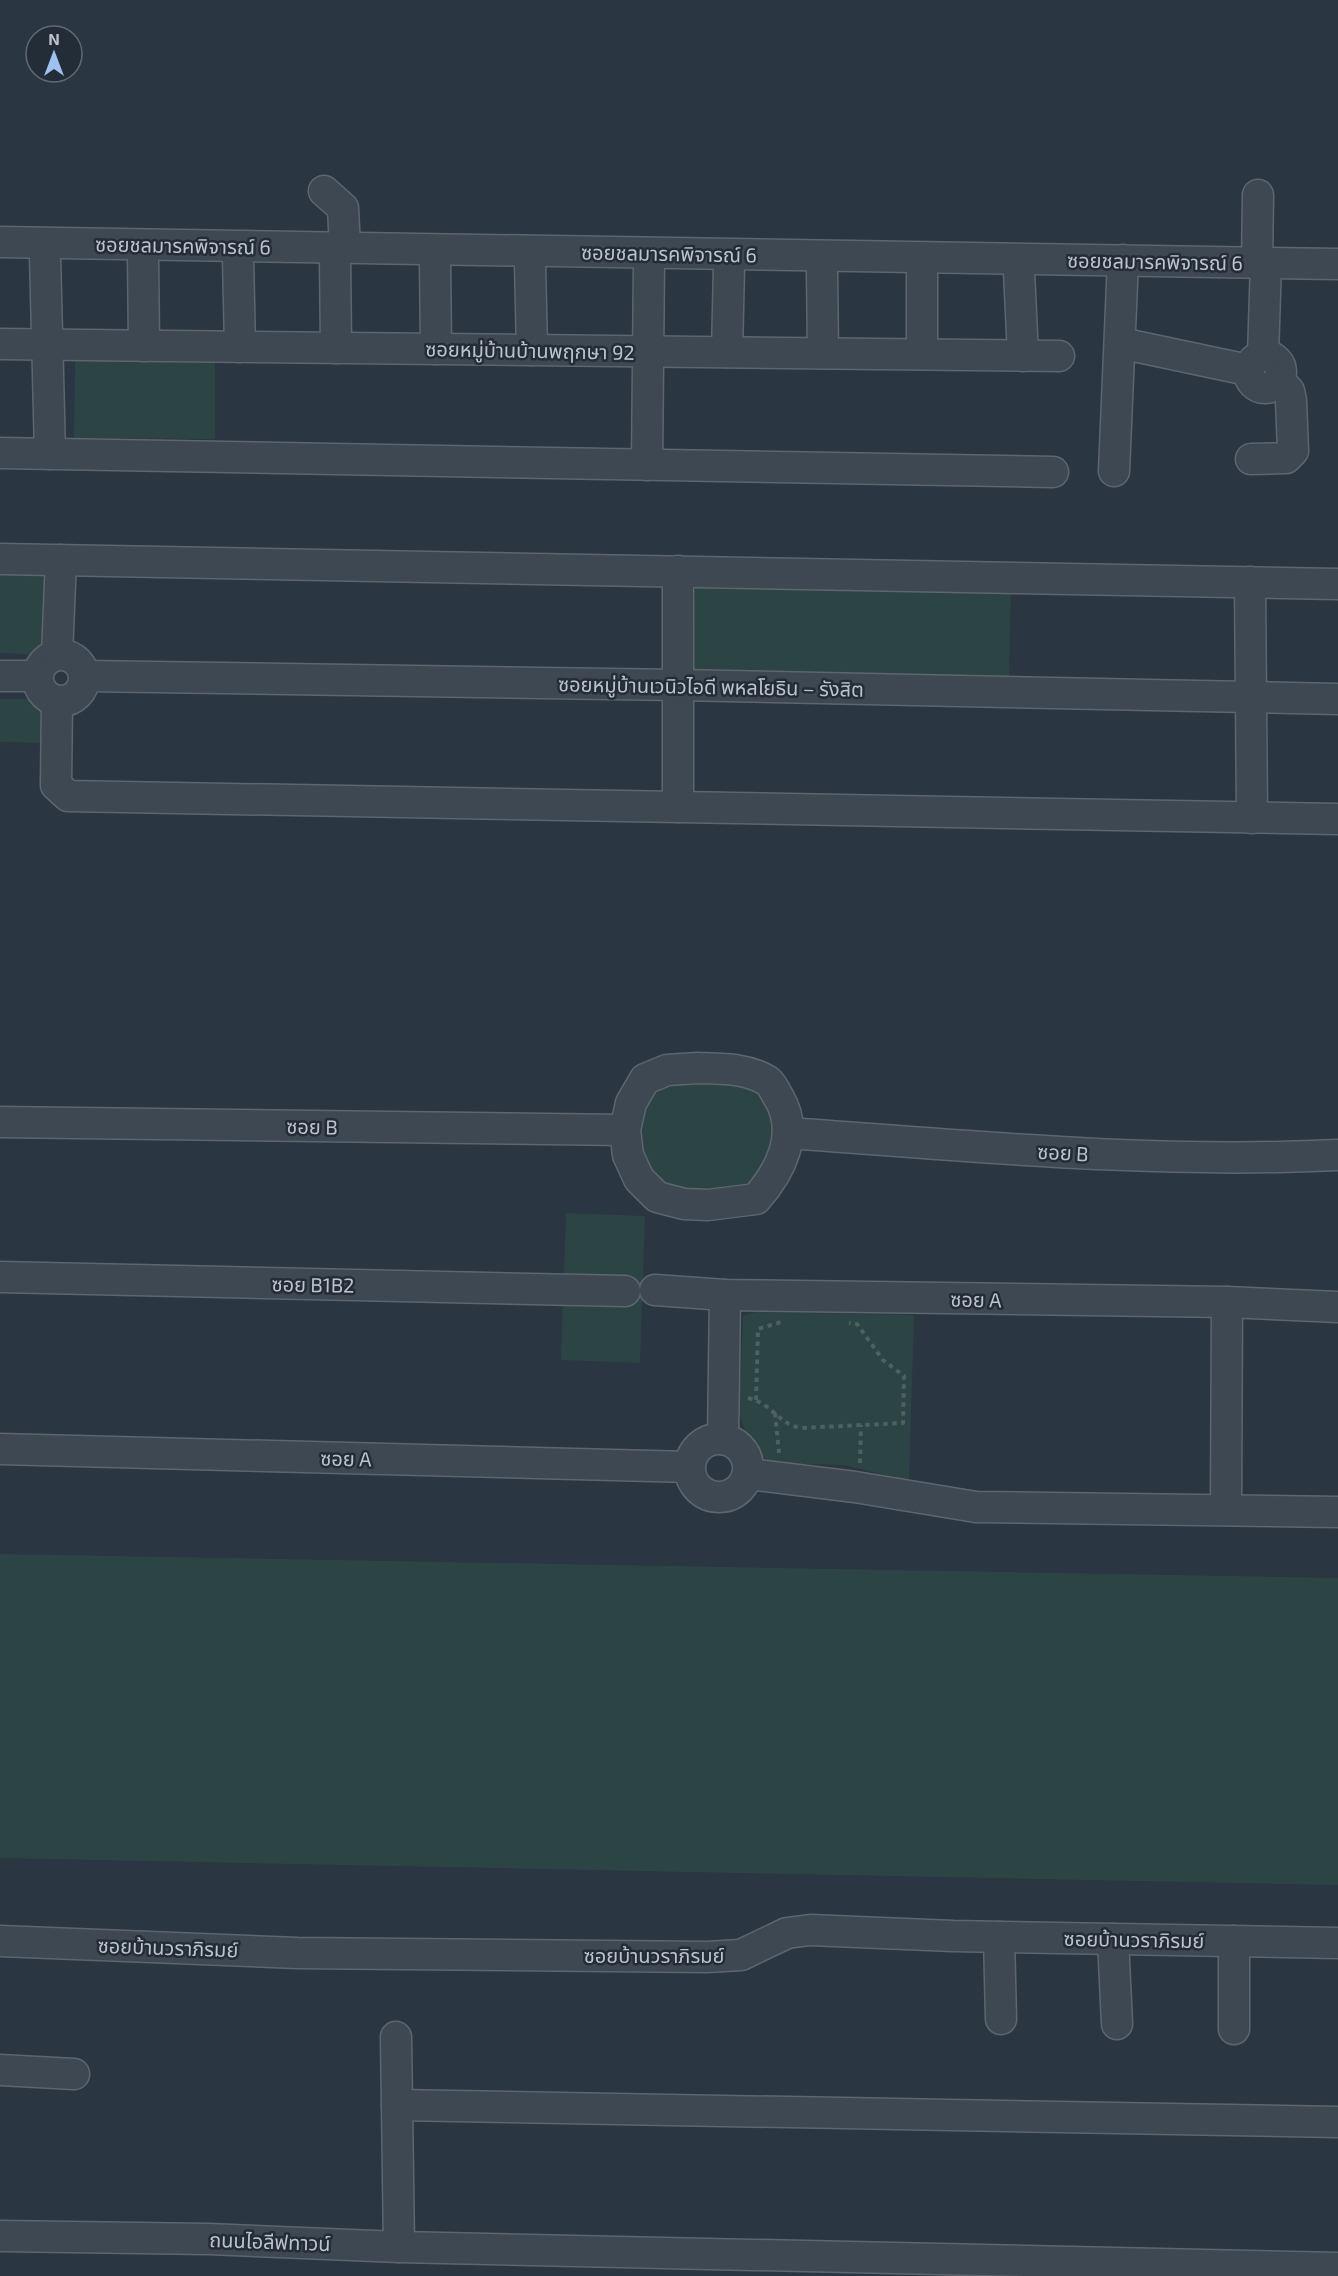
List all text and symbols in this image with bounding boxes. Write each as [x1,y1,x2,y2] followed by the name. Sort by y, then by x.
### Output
[24,24,84,84] north arrow
[48,29,60,48] text: N
[95,231,271,259] street label: ซอยชลมารคพิจารณ์ 6
[581,239,757,267] street label: ซอยชลมารคพิจารณ์ 6
[1067,247,1243,275] street label: ซอยชลมารคพิจารณ์ 6
[425,336,635,366] street label: ซอยหมู่บ้านบ้านพฤกษา 92
[558,671,864,703] street label: ซอยหมู่บ้านเวนิวไอดี พหลโยธิน – รังสิต
[286,1114,338,1138] street label: ซอย B
[1037,1139,1089,1165] street label: ซอย B
[271,1271,355,1297] street label: ซอย B1B2
[950,1287,1002,1311] street label: ซอย A
[320,1446,372,1470] street label: ซอย A
[1063,1926,1205,1952] street label: ซอยบ้านวราภิรมย์
[97,1933,239,1961] street label: ซอยบ้านวราภิรมย์
[584,1943,724,1967] street label: ซอยบ้านวราภิรมย์
[209,2227,331,2255] street label: ถนนไอลีฟทาวน์

